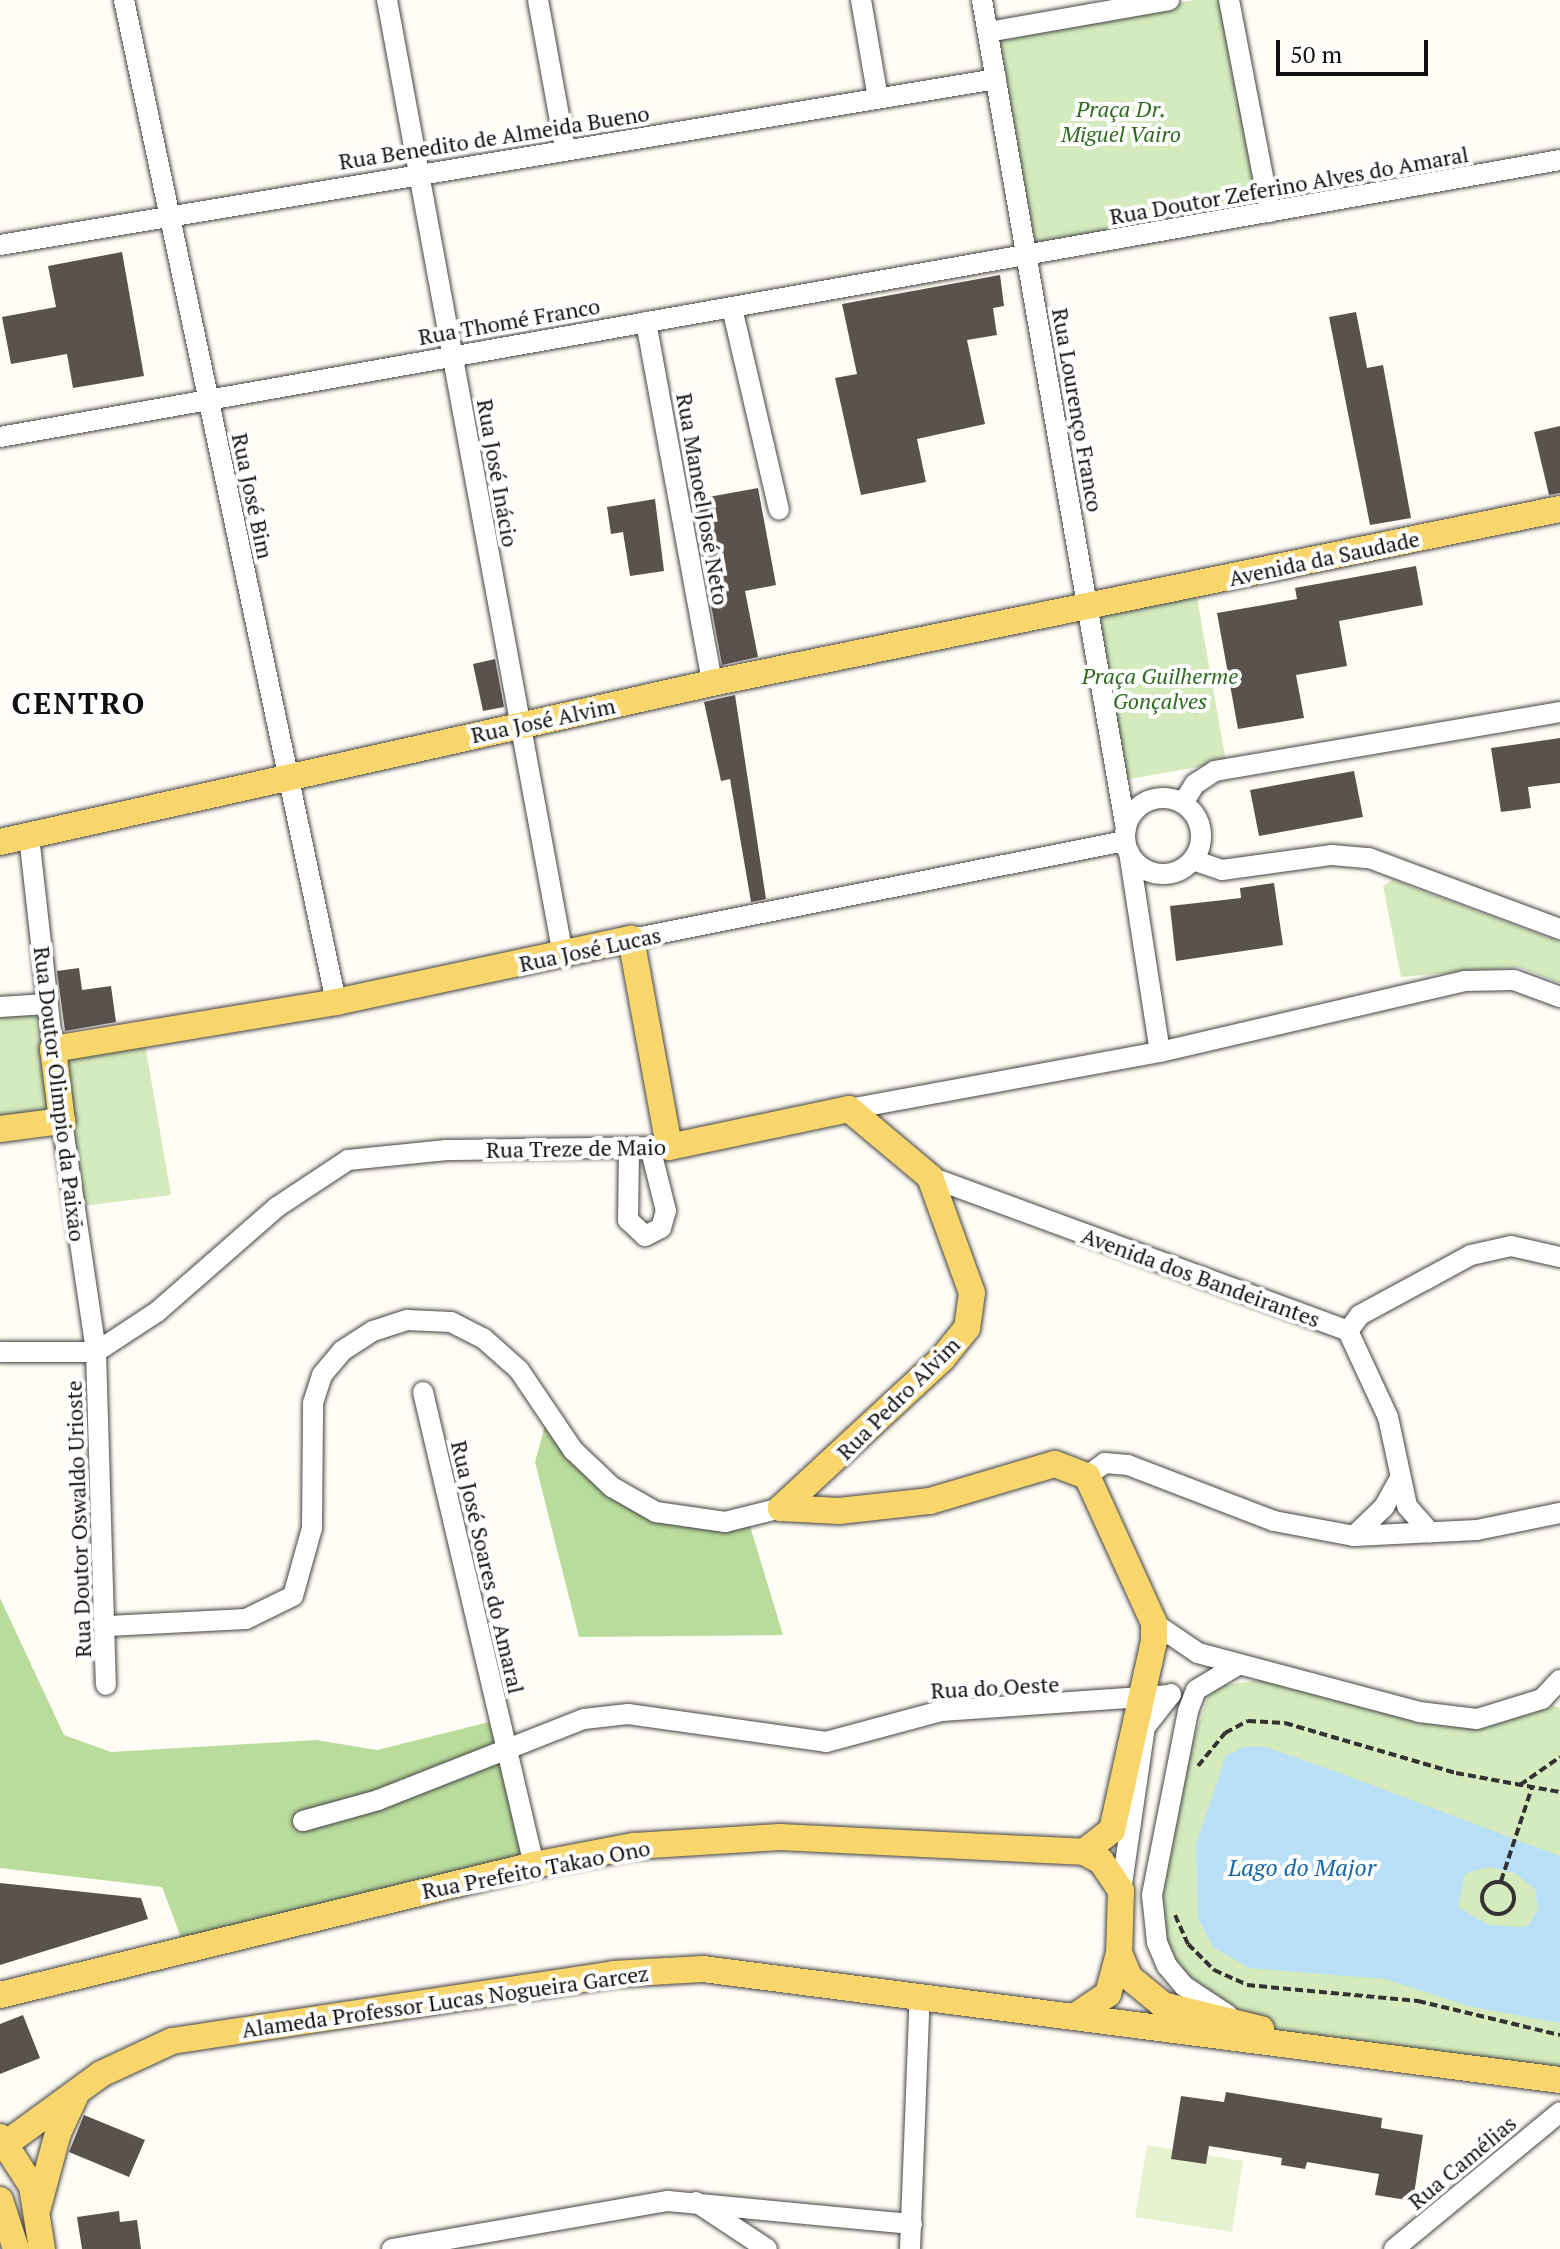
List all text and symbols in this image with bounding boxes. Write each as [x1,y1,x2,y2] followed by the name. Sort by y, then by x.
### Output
[1280,24,1432,74] scale bar
[1290,38,1342,70] text: 50 m
[1061,95,1181,146] park label: Praça Dr. Miguel Vairo
[337,99,651,175] street label: Rua Benedito de Almeida Bueno
[1107,140,1471,230] street label: Rua Doutor Zeferino Alves do Amaral
[416,292,602,350] street label: Rua Thomé Franco
[1047,306,1109,514] street label: Rua Lourenço Franco
[671,391,735,607] street label: Rua Manoel José Neto
[472,397,524,549] street label: Rua José Inácio
[227,431,279,561] street label: Rua José Bim
[1226,525,1422,591] street label: Avenida da Saudade
[1082,662,1238,714] park label: Praça Guilherme Gonçalves
[12,685,146,721] district label: CENTRO
[468,692,618,748] street label: Rua José Alvim
[517,921,663,977] street label: Rua José Lucas
[29,945,91,1243] street label: Rua Doutor Olimpio da Paixão
[486,1133,666,1163] street label: Rua Treze de Maio
[1078,1222,1324,1332] street label: Avenida dos Bandeirantes
[831,1331,965,1465] street label: Rua Pedro Alvim
[60,1380,96,1658] street label: Rua Doutor Oswaldo Urioste
[446,1438,530,1696] street label: Rua José Soares do Amaral
[930,1670,1060,1704] street label: Rua do Oeste
[420,1834,652,1904] street label: Rua Prefeito Takao Ono
[1228,1854,1376,1882] water label: Lago do Major
[240,1959,650,2043] street label: Alameda Professor Lucas Nogueira Garcez
[1403,2109,1521,2215] street label: Rua Camélias

